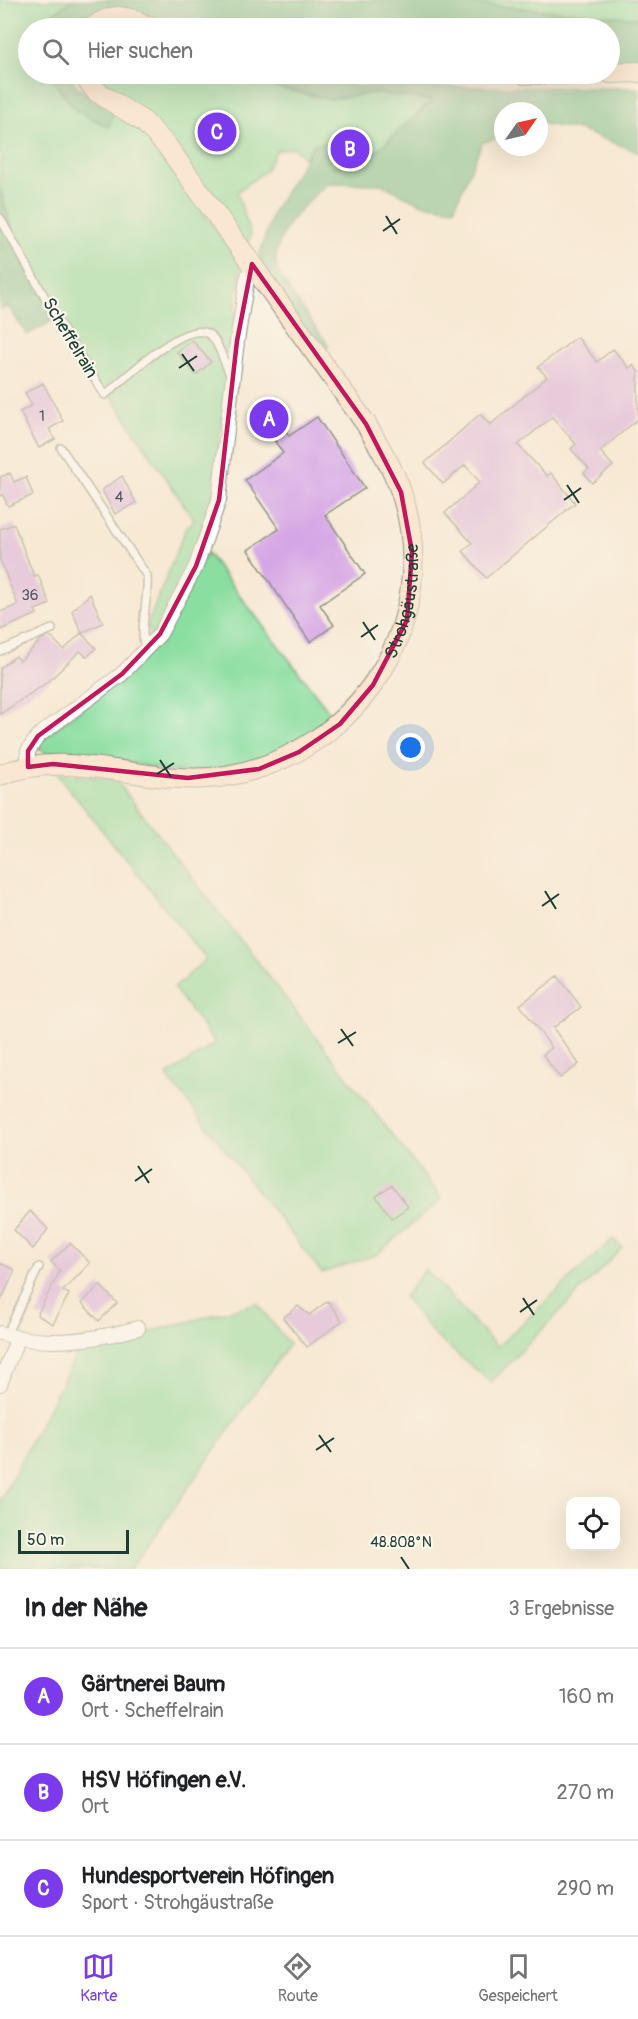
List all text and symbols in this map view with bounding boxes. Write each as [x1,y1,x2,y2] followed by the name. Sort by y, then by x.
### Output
[18,18,620,84] search box
[39,35,72,68] icon: search
[87,37,193,65] text: Hier suchen
[494,102,548,156] north arrow
[198,110,236,154] pin: C
[330,126,370,172] pin: B
[37,294,103,382] street label: Scheffelrain
[250,396,288,442] pin: A
[39,407,45,426] house number: 1
[115,488,124,507] house number: 4
[379,543,424,662] street label: Strohgäustraße
[21,586,39,605] house number: 36
[396,733,425,762] your location
[566,1497,620,1551] map controls
[566,1497,620,1551] button: locate
[18,1527,129,1554] scale bar
[27,1530,64,1550] text: 50 m
[370,1533,432,1552] text: 48.808°N
[24,1592,147,1624] text: In der Nähe
[509,1596,614,1621] text: 3 Ergebnisse
[81,1670,225,1698] text: Gärtnerei Baum
[37,1684,50,1709] text: A
[559,1684,614,1709] text: 160 m
[81,1698,224,1723] text: Ort · Scheffelrain
[81,1766,246,1794] text: HSV Höfingen e.V.
[38,1780,49,1805] text: B
[556,1780,614,1805] text: 270 m
[81,1794,109,1819] text: Ort
[81,1862,334,1890] text: Hundesportverein Höfingen
[37,1876,50,1901] text: C
[557,1876,614,1901] text: 290 m
[81,1890,274,1915] text: Sport · Strohgäustraße
[80,1950,117,2006] tab: Karte
[278,1950,318,2006] tab: Route
[478,1950,558,2006] tab: Gespeichert

